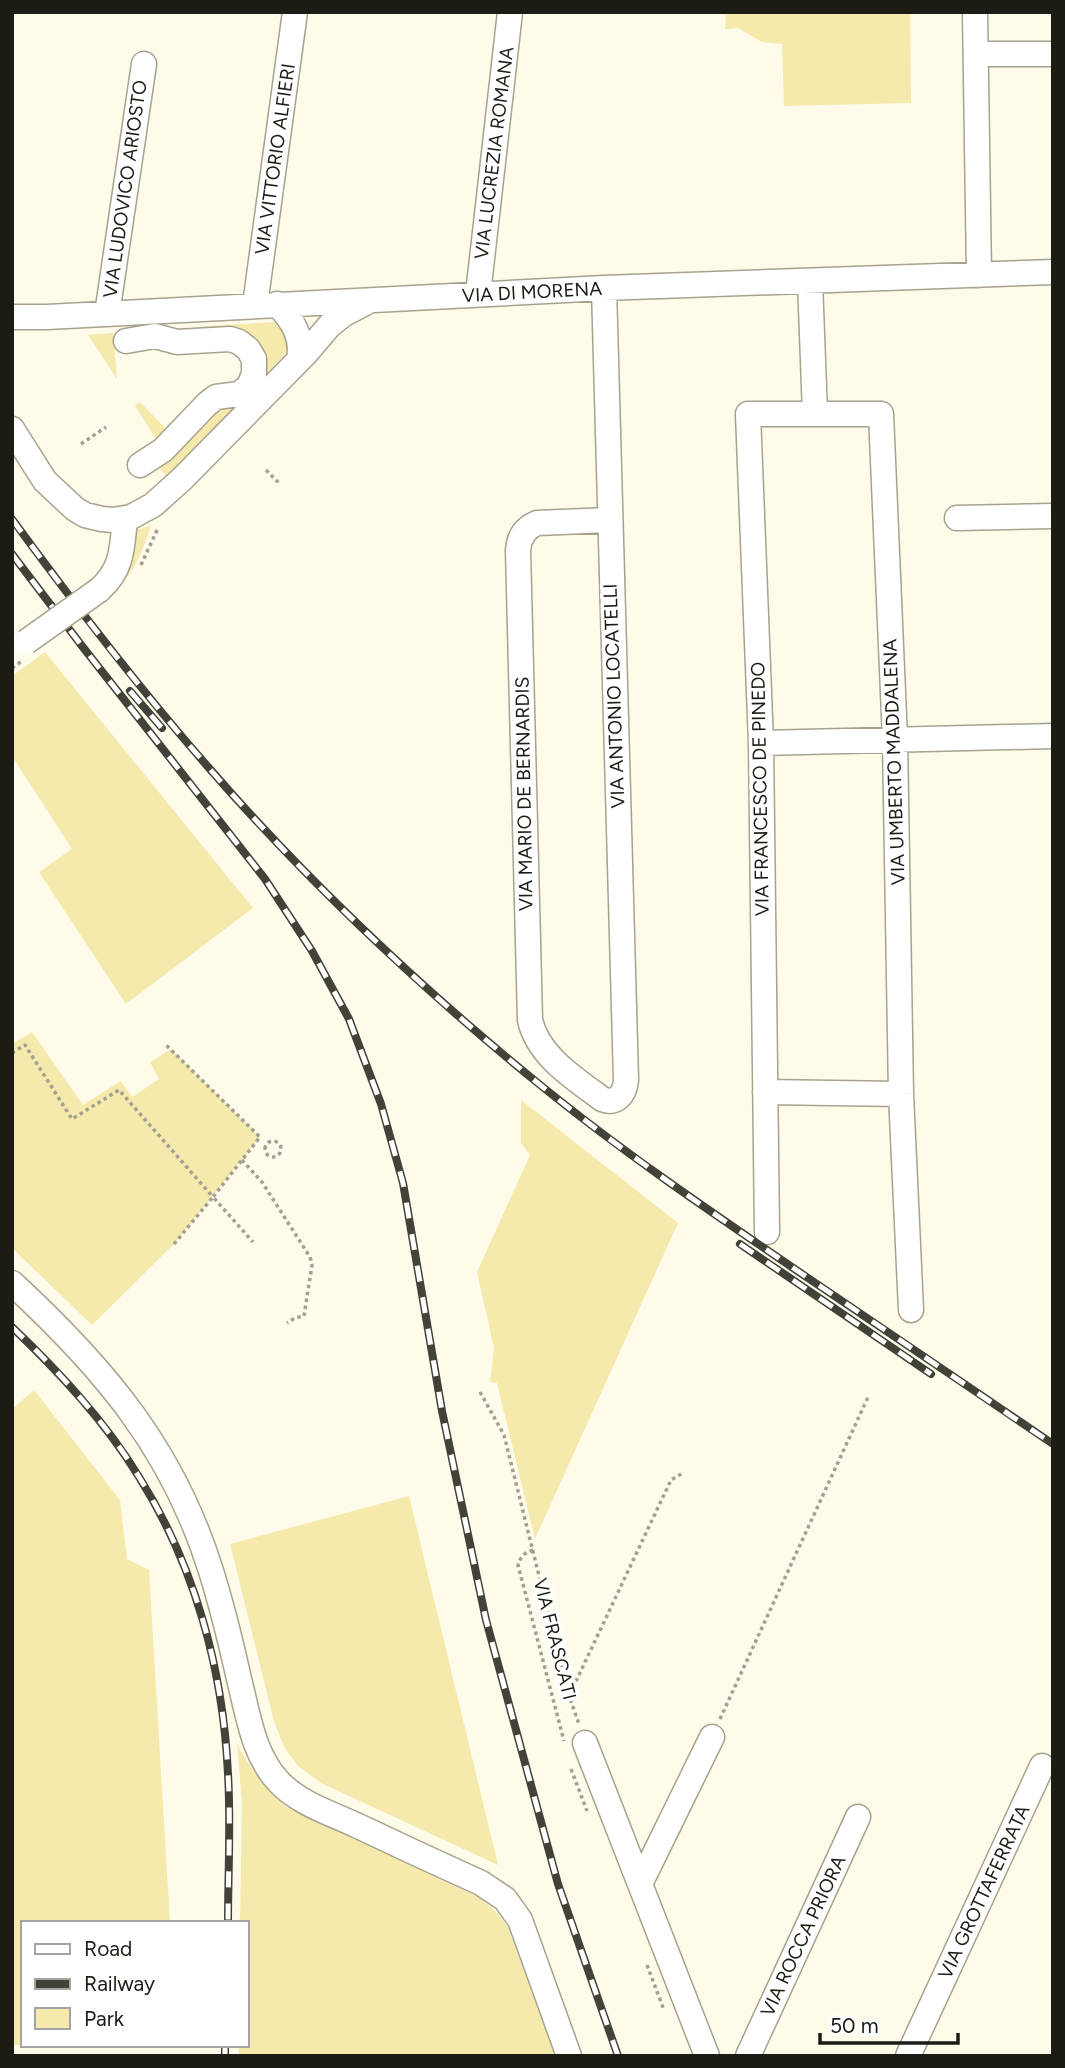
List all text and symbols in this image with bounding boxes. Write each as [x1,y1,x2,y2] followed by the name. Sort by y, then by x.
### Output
[470,45,518,261] street label: VIA LUCREZIA ROMANA
[250,62,300,256] street label: VIA VITTORIO ALFIERI
[98,79,152,299] street label: VIA LUDOVICO ARIOSTO
[461,277,603,307] street label: VIA DI MORENA
[599,583,629,809] street label: VIA ANTONIO LOCATELLI
[878,638,910,886] street label: VIA UMBERTO MADDALENA
[746,662,774,916] street label: VIA FRANCESCO DE PINEDO
[510,677,538,911] street label: VIA MARIO DE BERNARDIS
[529,1576,581,1702] street label: VIA FRASCATI
[934,1801,1034,1983] street label: VIA GROTTAFERRATA
[756,1852,850,2020] street label: VIA ROCCA PRIORA
[21,1921,248,2047] legend
[84,1936,132,1961] text: Road
[84,1971,155,1996] text: Railway
[820,2002,958,2046] scale bar
[84,2006,125,2031] text: Park
[830,2013,879,2038] text: 50 m

